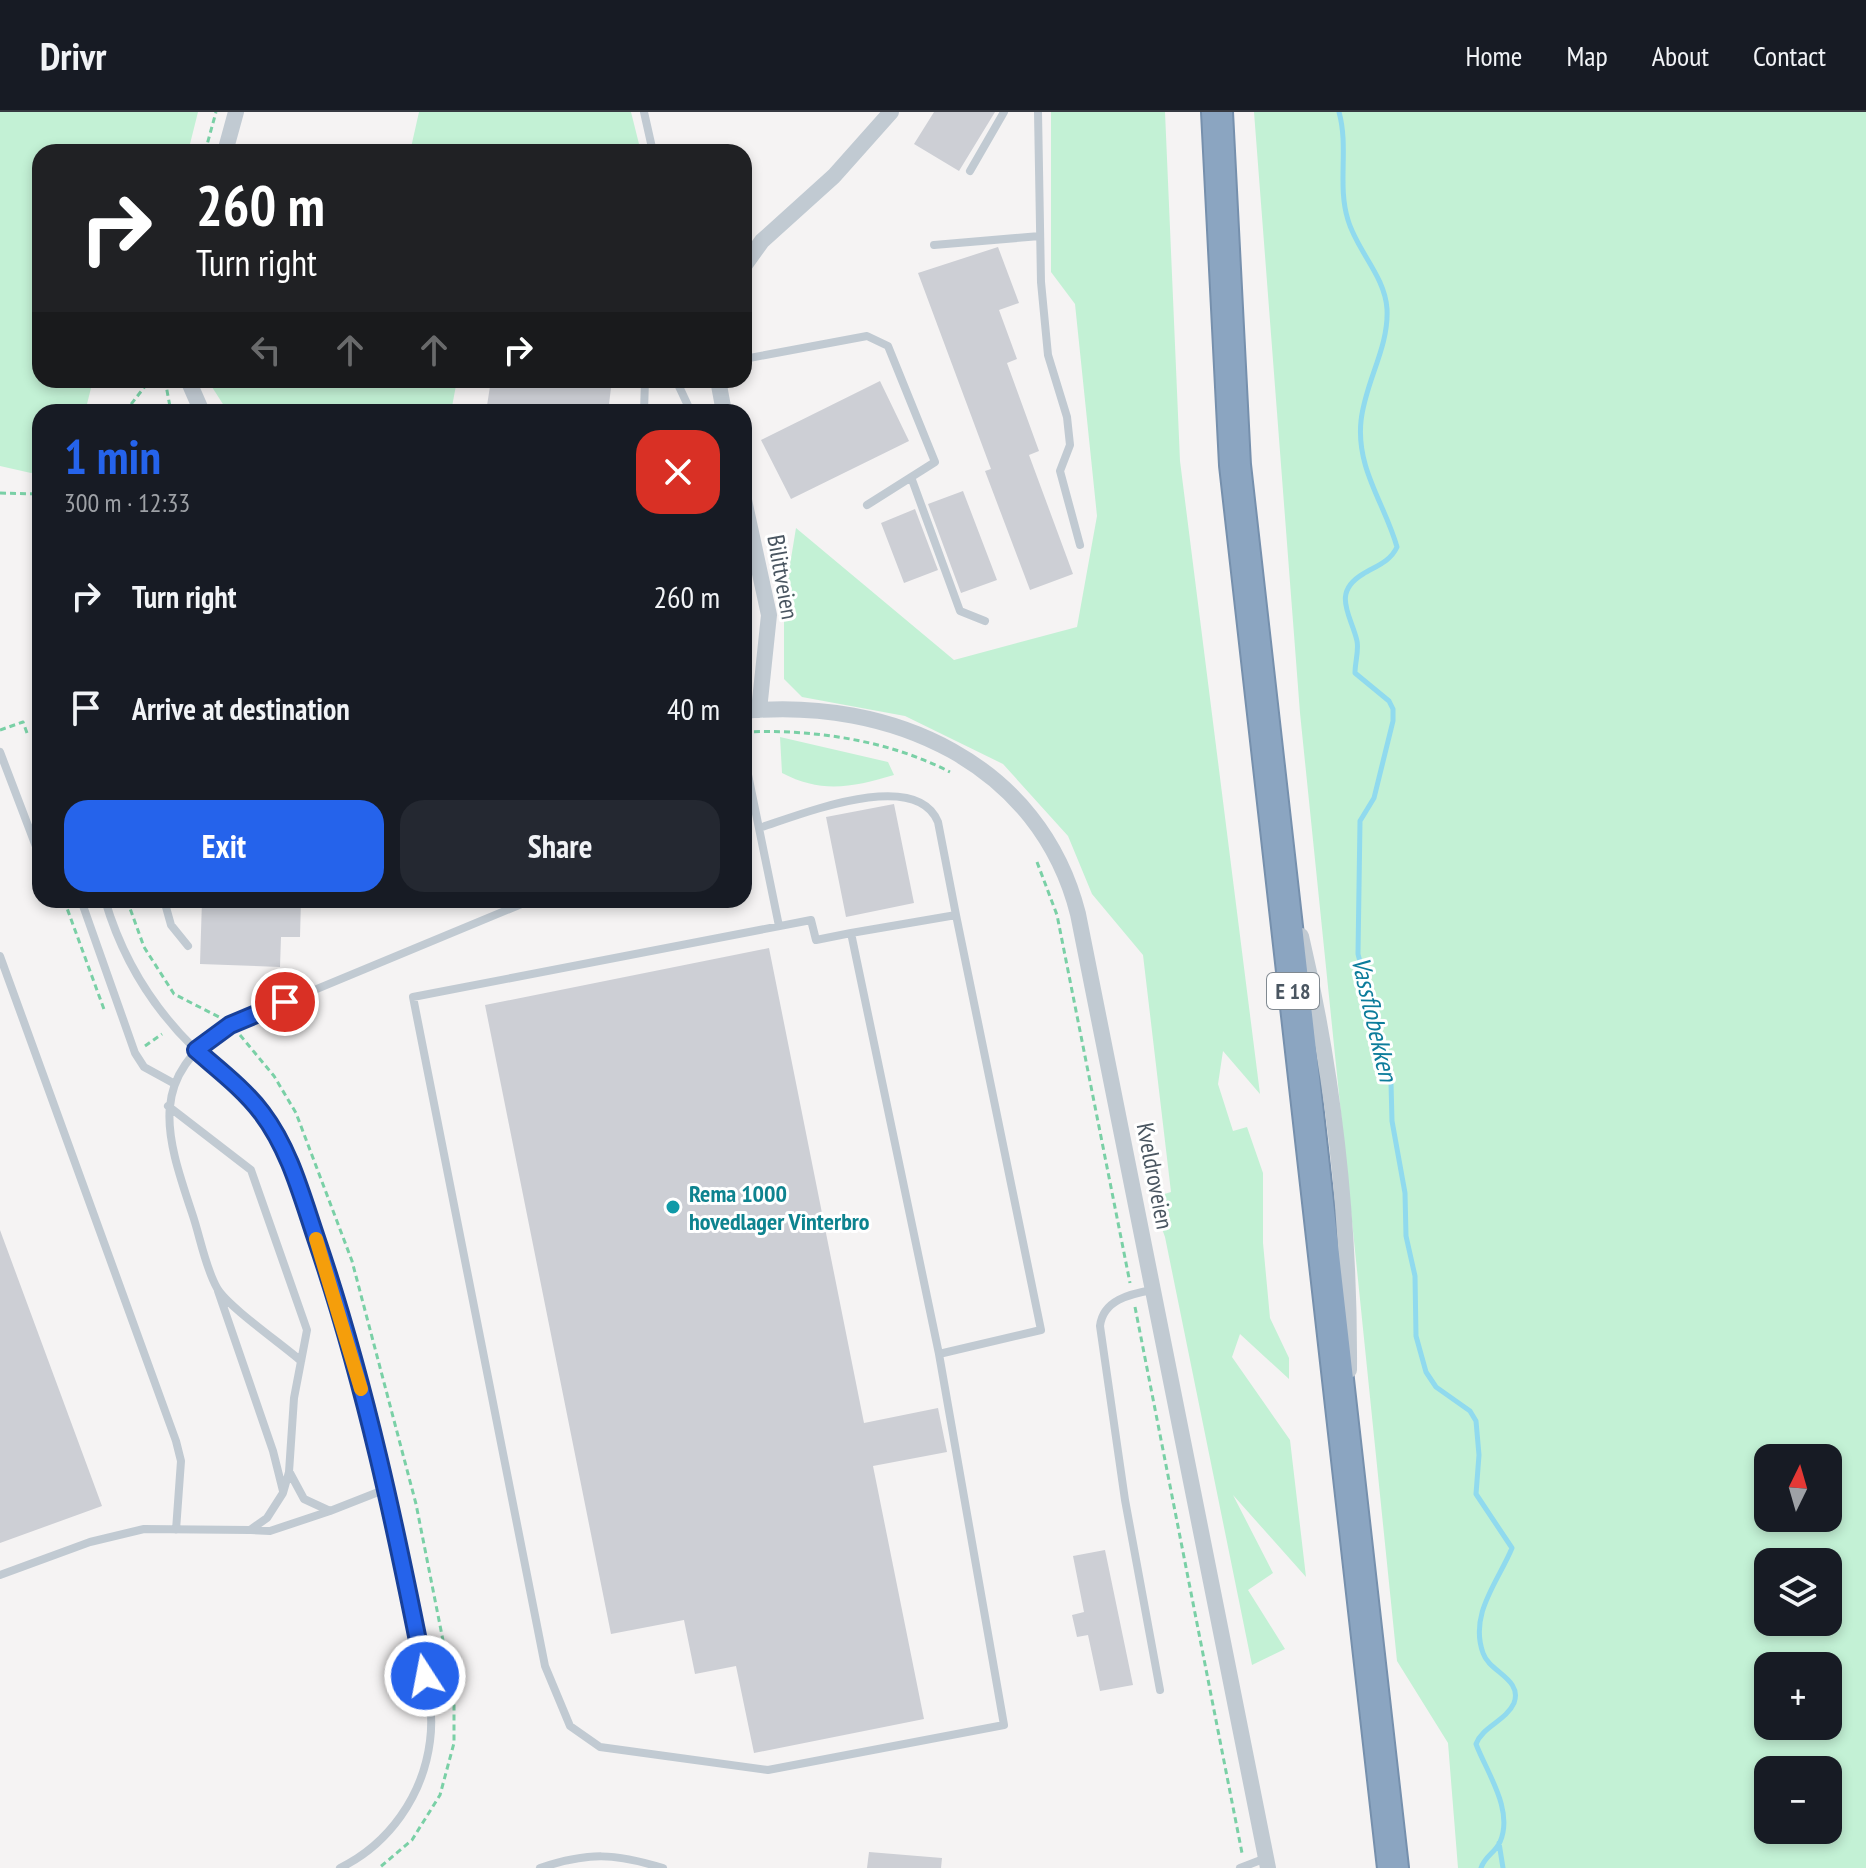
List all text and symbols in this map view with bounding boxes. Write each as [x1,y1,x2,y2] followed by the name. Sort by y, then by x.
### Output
[40,31,106,80] text: Drivr
[1466,37,1522,74] text: Home
[1566,37,1608,74] text: Map
[1652,37,1709,74] text: About
[1753,37,1826,74] text: Contact
[196,169,325,241] text: 260 m
[64,176,168,280] icon: right
[196,239,317,286] text: Turn right
[244,328,288,372] icon: left
[328,328,372,372] icon: ahead
[412,328,456,372] icon: ahead
[496,328,540,372] icon: right
[64,425,161,487] text: 1 min
[636,430,720,514] button: close
[64,486,190,519] text: 300 m · 12:33
[760,532,806,622] street label: Bilittveien
[64,574,108,618] icon: right
[132,577,236,616] text: Turn right
[654,577,720,616] text: 260 m
[64,686,108,730] icon: arrive
[132,689,350,728] text: Arrive at destination
[667,689,720,728] text: 40 m
[64,800,384,892] button: Exit
[400,800,720,892] button: Share
[1345,954,1406,1086] water label: Vassflobekken
[251,968,319,1036] pin
[1267,973,1319,1009] road number: E 18
[263,980,307,1024] icon: arrive
[1130,1120,1180,1232] street label: Kveldroveien
[689,1178,870,1237] place label: Rema 1000 hovedlager Vinterbro
[664,1198,682,1216] marker: Rema 1000 hovedlager Vinterbro
[1754,1444,1842,1532] north arrow
[1754,1444,1842,1844] map controls
[1754,1548,1842,1636] button: layers
[383,1634,467,1718] position arrow
[1754,1652,1842,1740] button: +
[1754,1756,1842,1844] button: −

